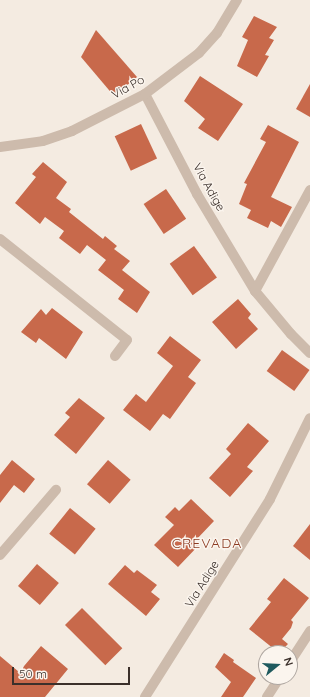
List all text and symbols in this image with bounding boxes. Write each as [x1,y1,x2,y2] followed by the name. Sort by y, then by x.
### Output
[109,72,147,102] street label: Via Po
[190,160,228,214] street label: Via Adige
[172,535,242,551] district label: CREVADA
[182,558,222,610] street label: Via Adige
[258,645,298,685] north arrow
[281,656,296,668] text: N
[14,659,132,685] scale bar
[19,666,47,681] text: 50 m

